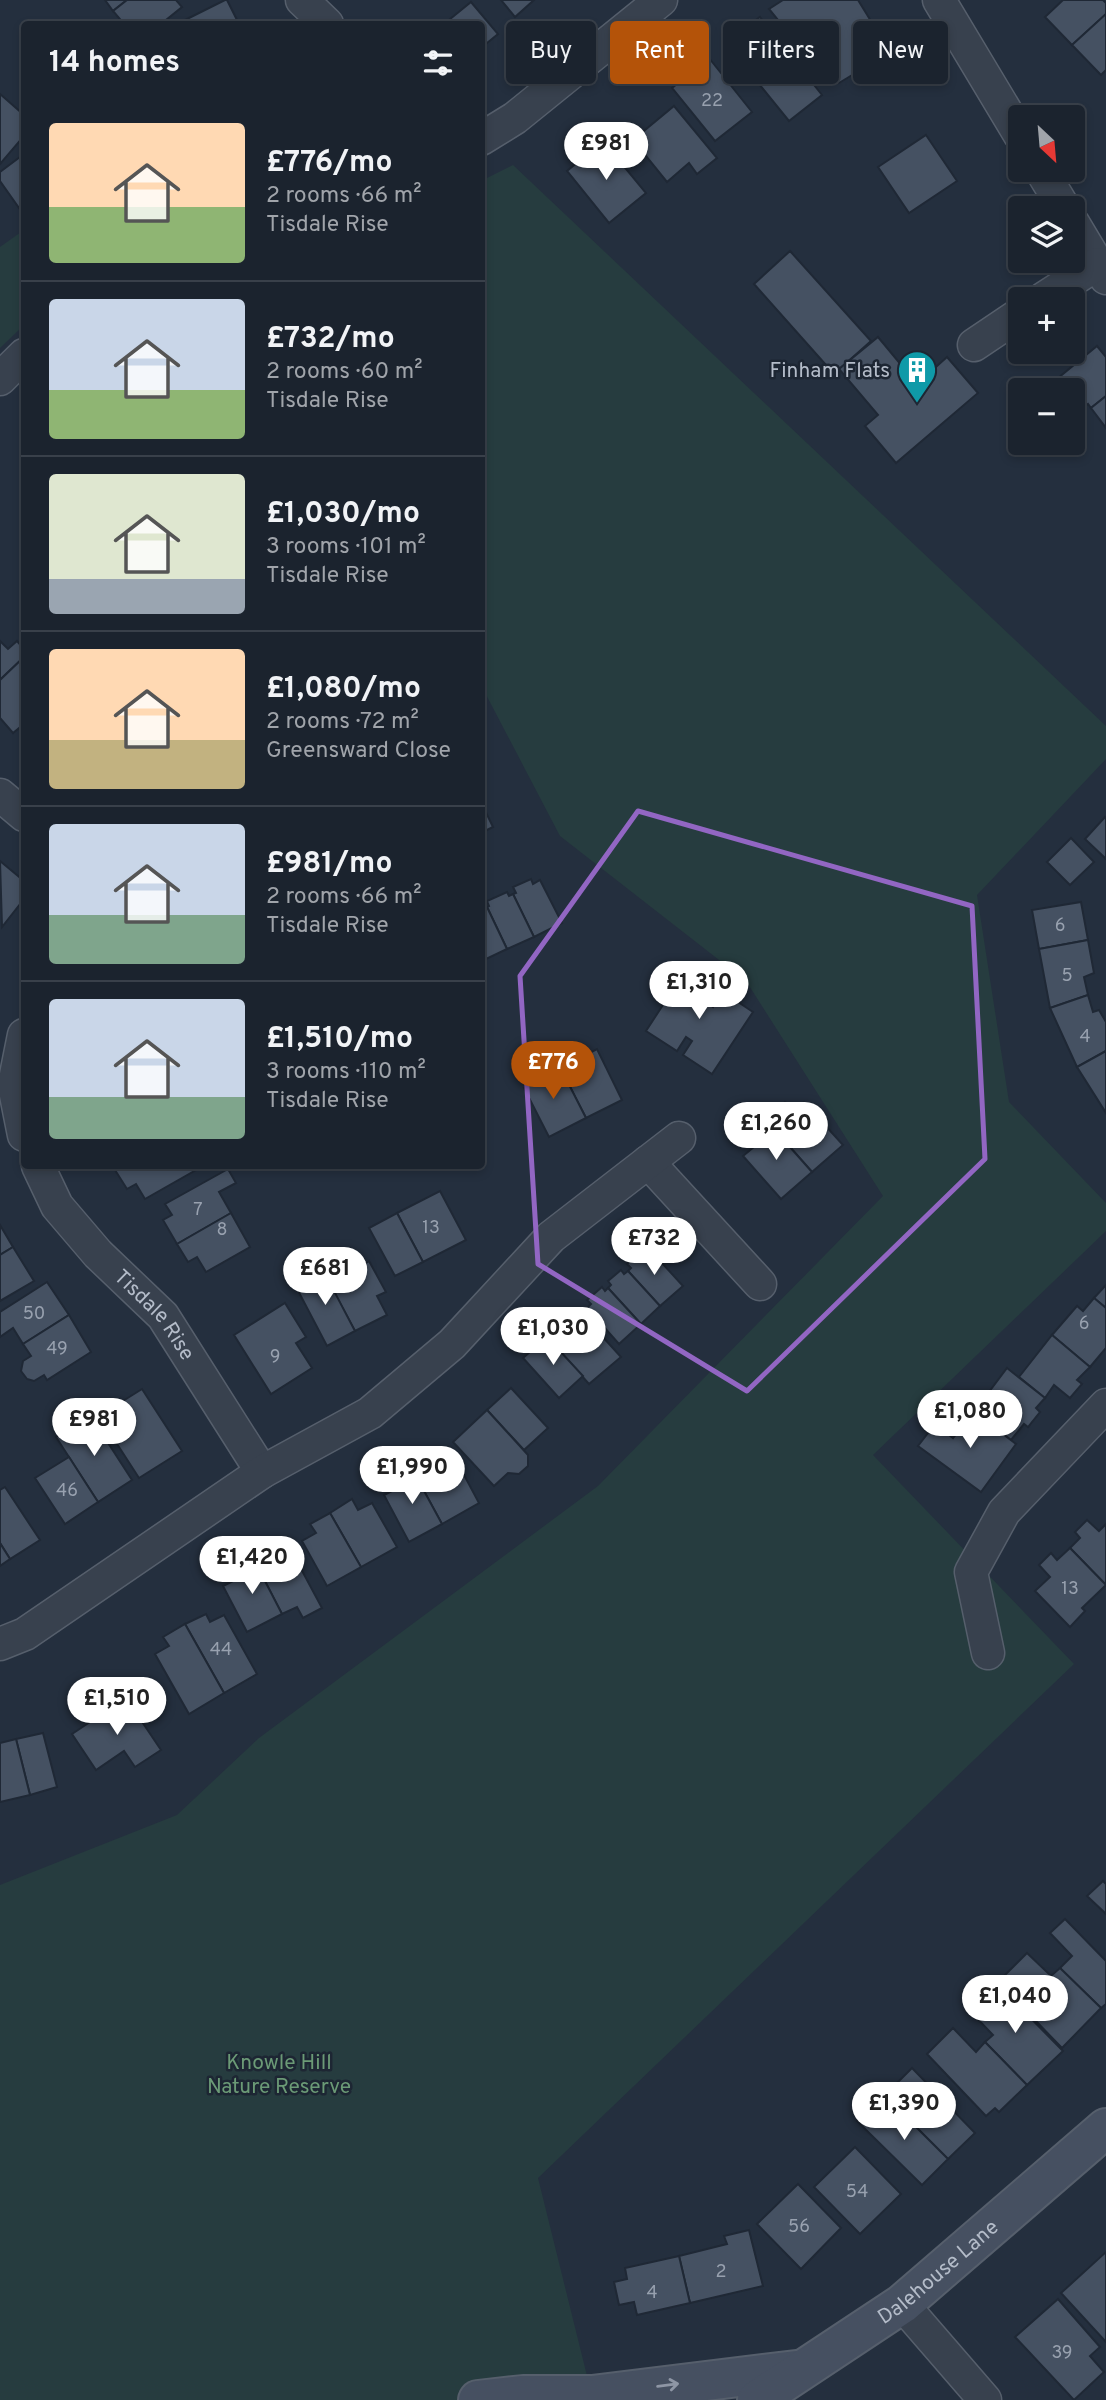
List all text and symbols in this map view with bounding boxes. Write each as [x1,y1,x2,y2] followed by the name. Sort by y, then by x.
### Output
[506,21,596,84] chip: Buy
[610,21,709,84] chip: Rent
[723,21,839,84] chip: Filters
[853,21,948,84] chip: New
[419,44,457,82] icon: filters
[49,45,180,82] text: 14 homes
[701,90,723,113] house number: 22
[1008,105,1085,182] north arrow
[1008,105,1085,455] map controls
[565,122,647,182] pin: £981
[580,130,632,159] text: £981
[266,145,392,182] text: £776/mo
[105,151,189,235] icon: home
[266,182,422,211] text: 2 rooms · 66 m²
[1008,196,1085,273] button: layers
[266,211,389,240] text: Tisdale Rise
[1008,287,1085,364] button: +
[266,321,395,358] text: £732/mo
[105,327,189,411] icon: home
[896,349,938,404] building icon: Finham Flats
[266,358,423,387] text: 2 rooms · 60 m²
[769,358,890,385] place label: Finham Flats
[1008,378,1085,455] button: −
[266,387,389,416] text: Tisdale Rise
[266,496,420,533] text: £1,030/mo
[105,502,189,586] icon: home
[266,533,426,562] text: 3 rooms · 101 m²
[266,562,389,591] text: Tisdale Rise
[266,671,421,708] text: £1,080/mo
[105,677,189,761] icon: home
[266,708,419,737] text: 2 rooms · 72 m²
[266,737,451,766] text: Greensward Close
[266,846,393,883] text: £981/mo
[105,852,189,936] icon: home
[266,883,422,912] text: 2 rooms · 66 m²
[266,912,389,941] text: Tisdale Rise
[1055,915,1065,938] house number: 6
[642,962,756,1021] pin: £1,310
[1061,965,1073,988] house number: 5
[665,969,733,998] text: £1,310
[266,1021,413,1058] text: £1,510/mo
[1079,1026,1091,1049] house number: 4
[105,1027,189,1111] icon: home
[512,1042,594,1101] pin: £776
[527,1049,579,1078] text: £776
[266,1058,426,1087] text: 3 rooms · 110 m²
[266,1087,389,1116] text: Tisdale Rise
[719,1102,833,1162] pin: £1,260
[740,1110,812,1139] text: £1,260
[193,1199,203,1222] house number: 7
[422,1217,440,1240] house number: 13
[613,1218,695,1277] pin: £732
[217,1219,228,1242] house number: 8
[627,1225,681,1254] text: £732
[284,1248,366,1307] pin: £681
[299,1255,351,1284] text: £681
[108,1264,200,1366] street label: Tisdale Rise
[23,1303,45,1326] house number: 50
[496,1308,610,1367] pin: £1,030
[1079,1313,1089,1336] house number: 6
[517,1315,589,1344] text: £1,030
[46,1338,68,1361] house number: 49
[270,1346,280,1369] house number: 9
[913,1390,1027,1450] pin: £1,080
[53,1398,135,1458] pin: £981
[933,1398,1007,1427] text: £1,080
[68,1406,120,1435] text: £981
[355,1446,469,1506] pin: £1,990
[376,1454,448,1483] text: £1,990
[56,1480,78,1503] house number: 46
[195,1536,309,1596] pin: £1,420
[215,1544,289,1573] text: £1,420
[1061,1578,1079,1601] house number: 13
[210,1639,232,1662] house number: 44
[60,1678,174,1737] pin: £1,510
[83,1685,151,1714] text: £1,510
[958,1976,1072,2035] pin: £1,040
[978,1983,1052,2012] text: £1,040
[207,2050,351,2101] park label: Knowle Hill Nature Reserve
[847,2082,961,2142] pin: £1,390
[868,2090,940,2119] text: £1,390
[846,2181,868,2204] house number: 54
[873,2215,1005,2331] street label: Dalehouse Lane
[788,2216,810,2239] house number: 56
[715,2261,727,2284] house number: 2
[646,2282,658,2305] house number: 4
[1051,2342,1073,2365] house number: 39
[656,2379,678,2392] one-way arrow

